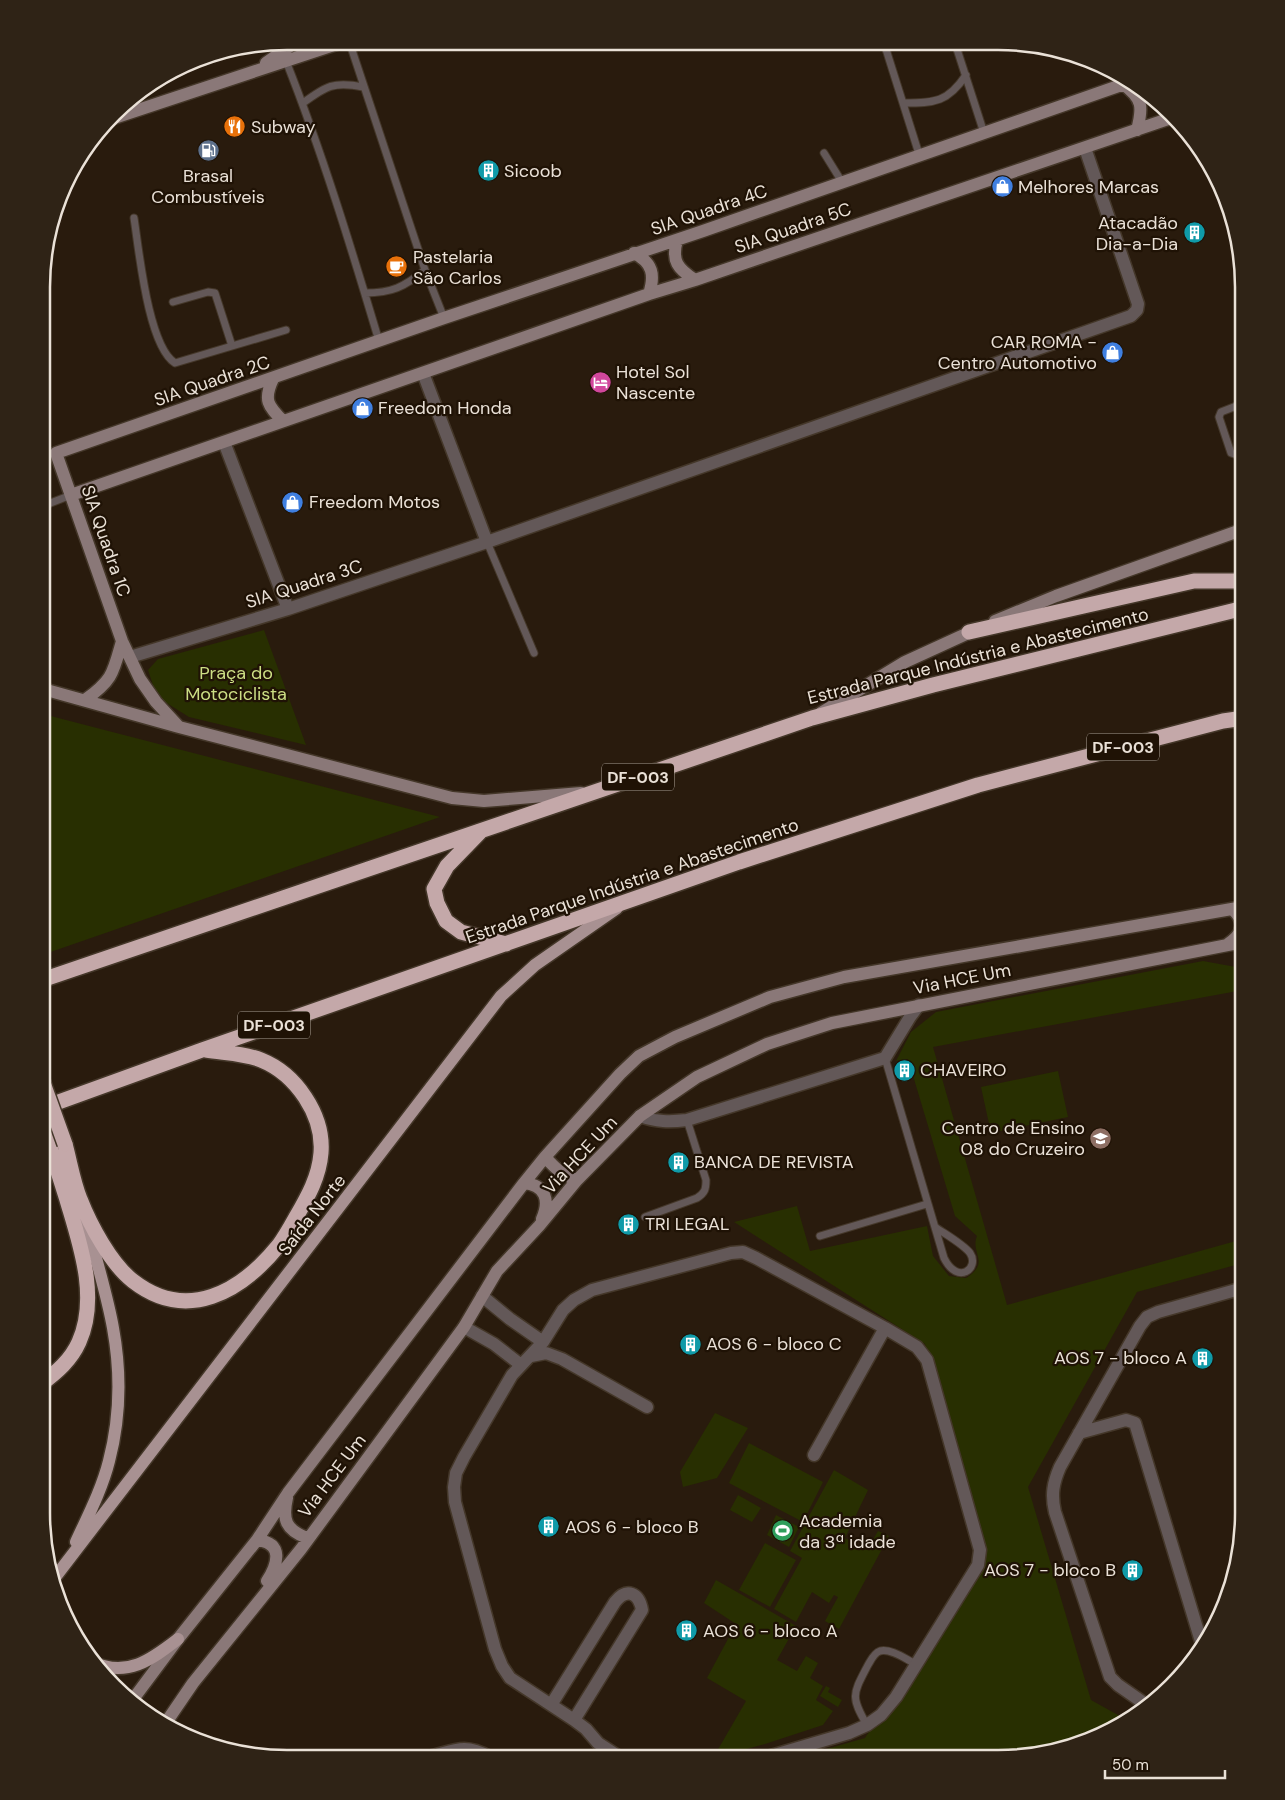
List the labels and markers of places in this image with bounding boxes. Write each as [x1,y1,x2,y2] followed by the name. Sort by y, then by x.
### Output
[223,115,247,139] restaurant icon: Subway
[251,115,316,139] place label: Subway
[196,139,220,163] fuel station icon: Brasal Combustíveis
[476,159,500,183] building icon: Sicoob
[504,159,562,183] place label: Sicoob
[151,164,265,209] place label: Brasal Combustíveis
[990,175,1014,199] shop icon: Melhores Marcas
[1018,175,1159,199] place label: Melhores Marcas
[1096,211,1178,256] place label: Atacadão Dia-a-Dia
[1182,221,1206,245] building icon: Atacadão Dia-a-Dia
[413,245,502,290] place label: Pastelaria São Carlos
[385,255,409,279] cafe icon: Pastelaria São Carlos
[938,330,1097,375] place label: CAR ROMA - Centro Automotivo
[1101,340,1125,364] shop icon: CAR ROMA - Centro Automotivo
[616,360,695,405] place label: Hotel Sol Nascente
[588,370,612,394] hotel icon: Hotel Sol Nascente
[350,396,374,420] shop icon: Freedom Honda
[378,396,512,420] place label: Freedom Honda
[281,490,305,514] shop icon: Freedom Motos
[309,490,440,514] place label: Freedom Motos
[892,1058,916,1082] building icon: CHAVEIRO
[920,1058,1006,1082] place label: CHAVEIRO
[942,1116,1085,1161] place label: Centro de Ensino 08 do Cruzeiro
[1089,1126,1113,1150] school or university icon: Centro de Ensino 08 do Cruzeiro
[666,1150,690,1174] building icon: BANCA DE REVISTA
[694,1150,854,1174] place label: BANCA DE REVISTA
[617,1212,641,1236] building icon: TRI LEGAL
[645,1212,730,1236] place label: TRI LEGAL
[678,1332,702,1356] building icon: AOS 6 - bloco C
[706,1332,842,1356] place label: AOS 6 - bloco C
[1054,1346,1187,1370] place label: AOS 7 - bloco A
[1191,1346,1215,1370] building icon: AOS 7 - bloco A
[799,1509,896,1554] place label: Academia da 3ª idade
[537,1515,561,1539] building icon: AOS 6 - bloco B
[565,1515,699,1539] place label: AOS 6 - bloco B
[771,1519,795,1543] sports icon: Academia da 3ª idade
[984,1558,1116,1582] place label: AOS 7 - bloco B
[1120,1558,1144,1582] building icon: AOS 7 - bloco B
[675,1619,699,1643] building icon: AOS 6 - bloco A
[703,1619,838,1643] place label: AOS 6 - bloco A

